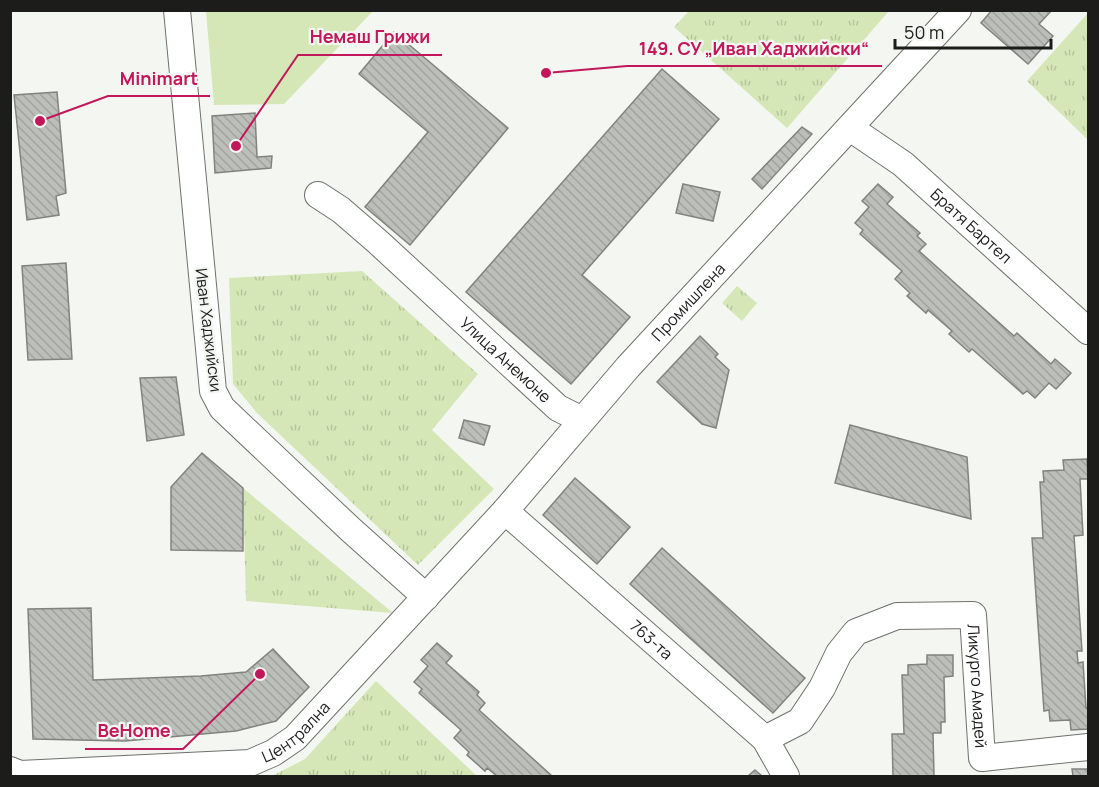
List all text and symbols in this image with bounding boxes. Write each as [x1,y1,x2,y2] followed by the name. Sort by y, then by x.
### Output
[895,12,1051,50] scale bar
[298,19,442,55] callout: Немаш Грижи
[904,20,944,44] text: 50 m
[310,24,430,48] text: Немаш Грижи
[627,30,882,66] callout: 149. СУ „Иван Хаджийски“
[639,36,869,60] text: 149. СУ „Иван Хаджийски“
[108,60,210,96] callout: Minimart
[120,66,198,90] text: Minimart
[926,183,1017,268] street label: Братя Бартел
[646,258,730,346] street label: Промишлена
[190,267,228,393] street label: Иван Хаджийски
[455,312,556,407] street label: Улица Анемоне
[625,615,678,664] street label: 763-та
[963,623,992,749] street label: Ликурго Амадей
[258,696,335,768] street label: Централна
[85,713,183,749] callout: BeHome
[97,718,171,742] text: BeHome

